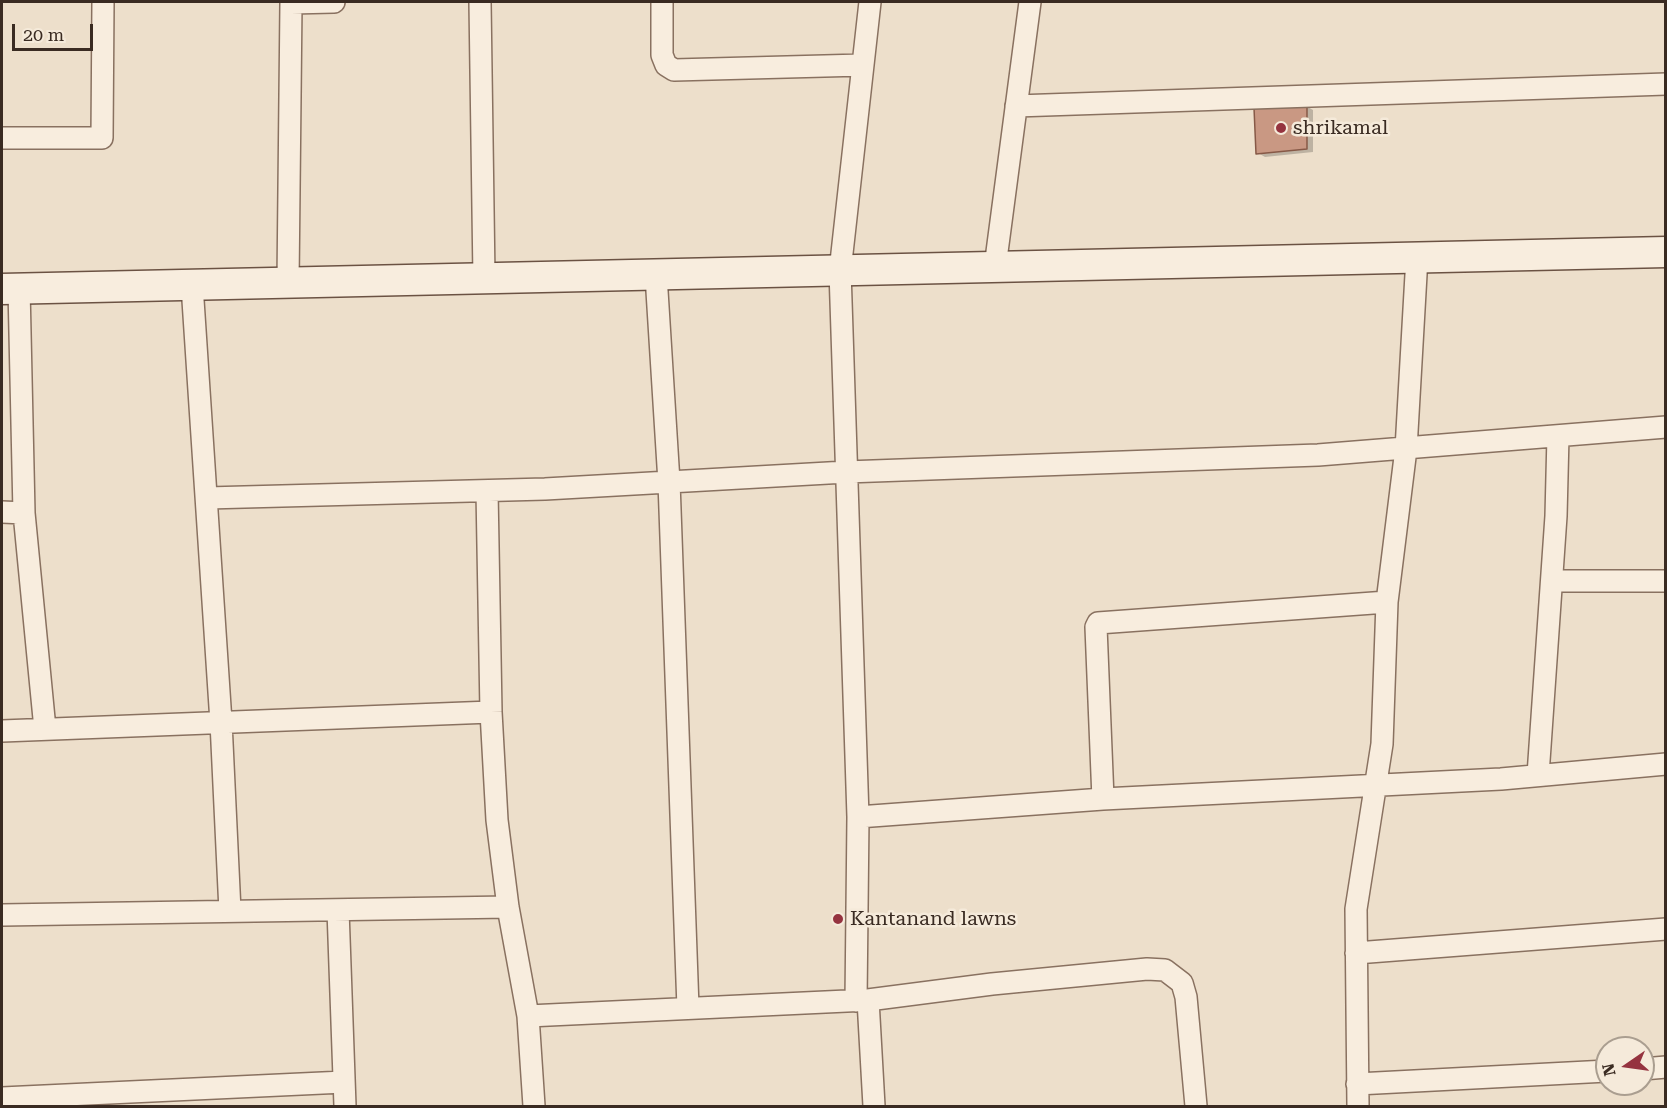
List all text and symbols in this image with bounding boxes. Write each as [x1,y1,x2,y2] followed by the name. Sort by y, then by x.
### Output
[15,12,96,50] scale bar
[23,24,64,45] text: 20 m
[1293,116,1388,140] place label: shrikamal
[1274,121,1288,135] marker: shrikamal
[850,907,1016,931] place label: Kantanand lawns
[831,912,845,926] marker: Kantanand lawns
[1595,1036,1655,1096] north arrow
[1598,1062,1620,1078] text: N

